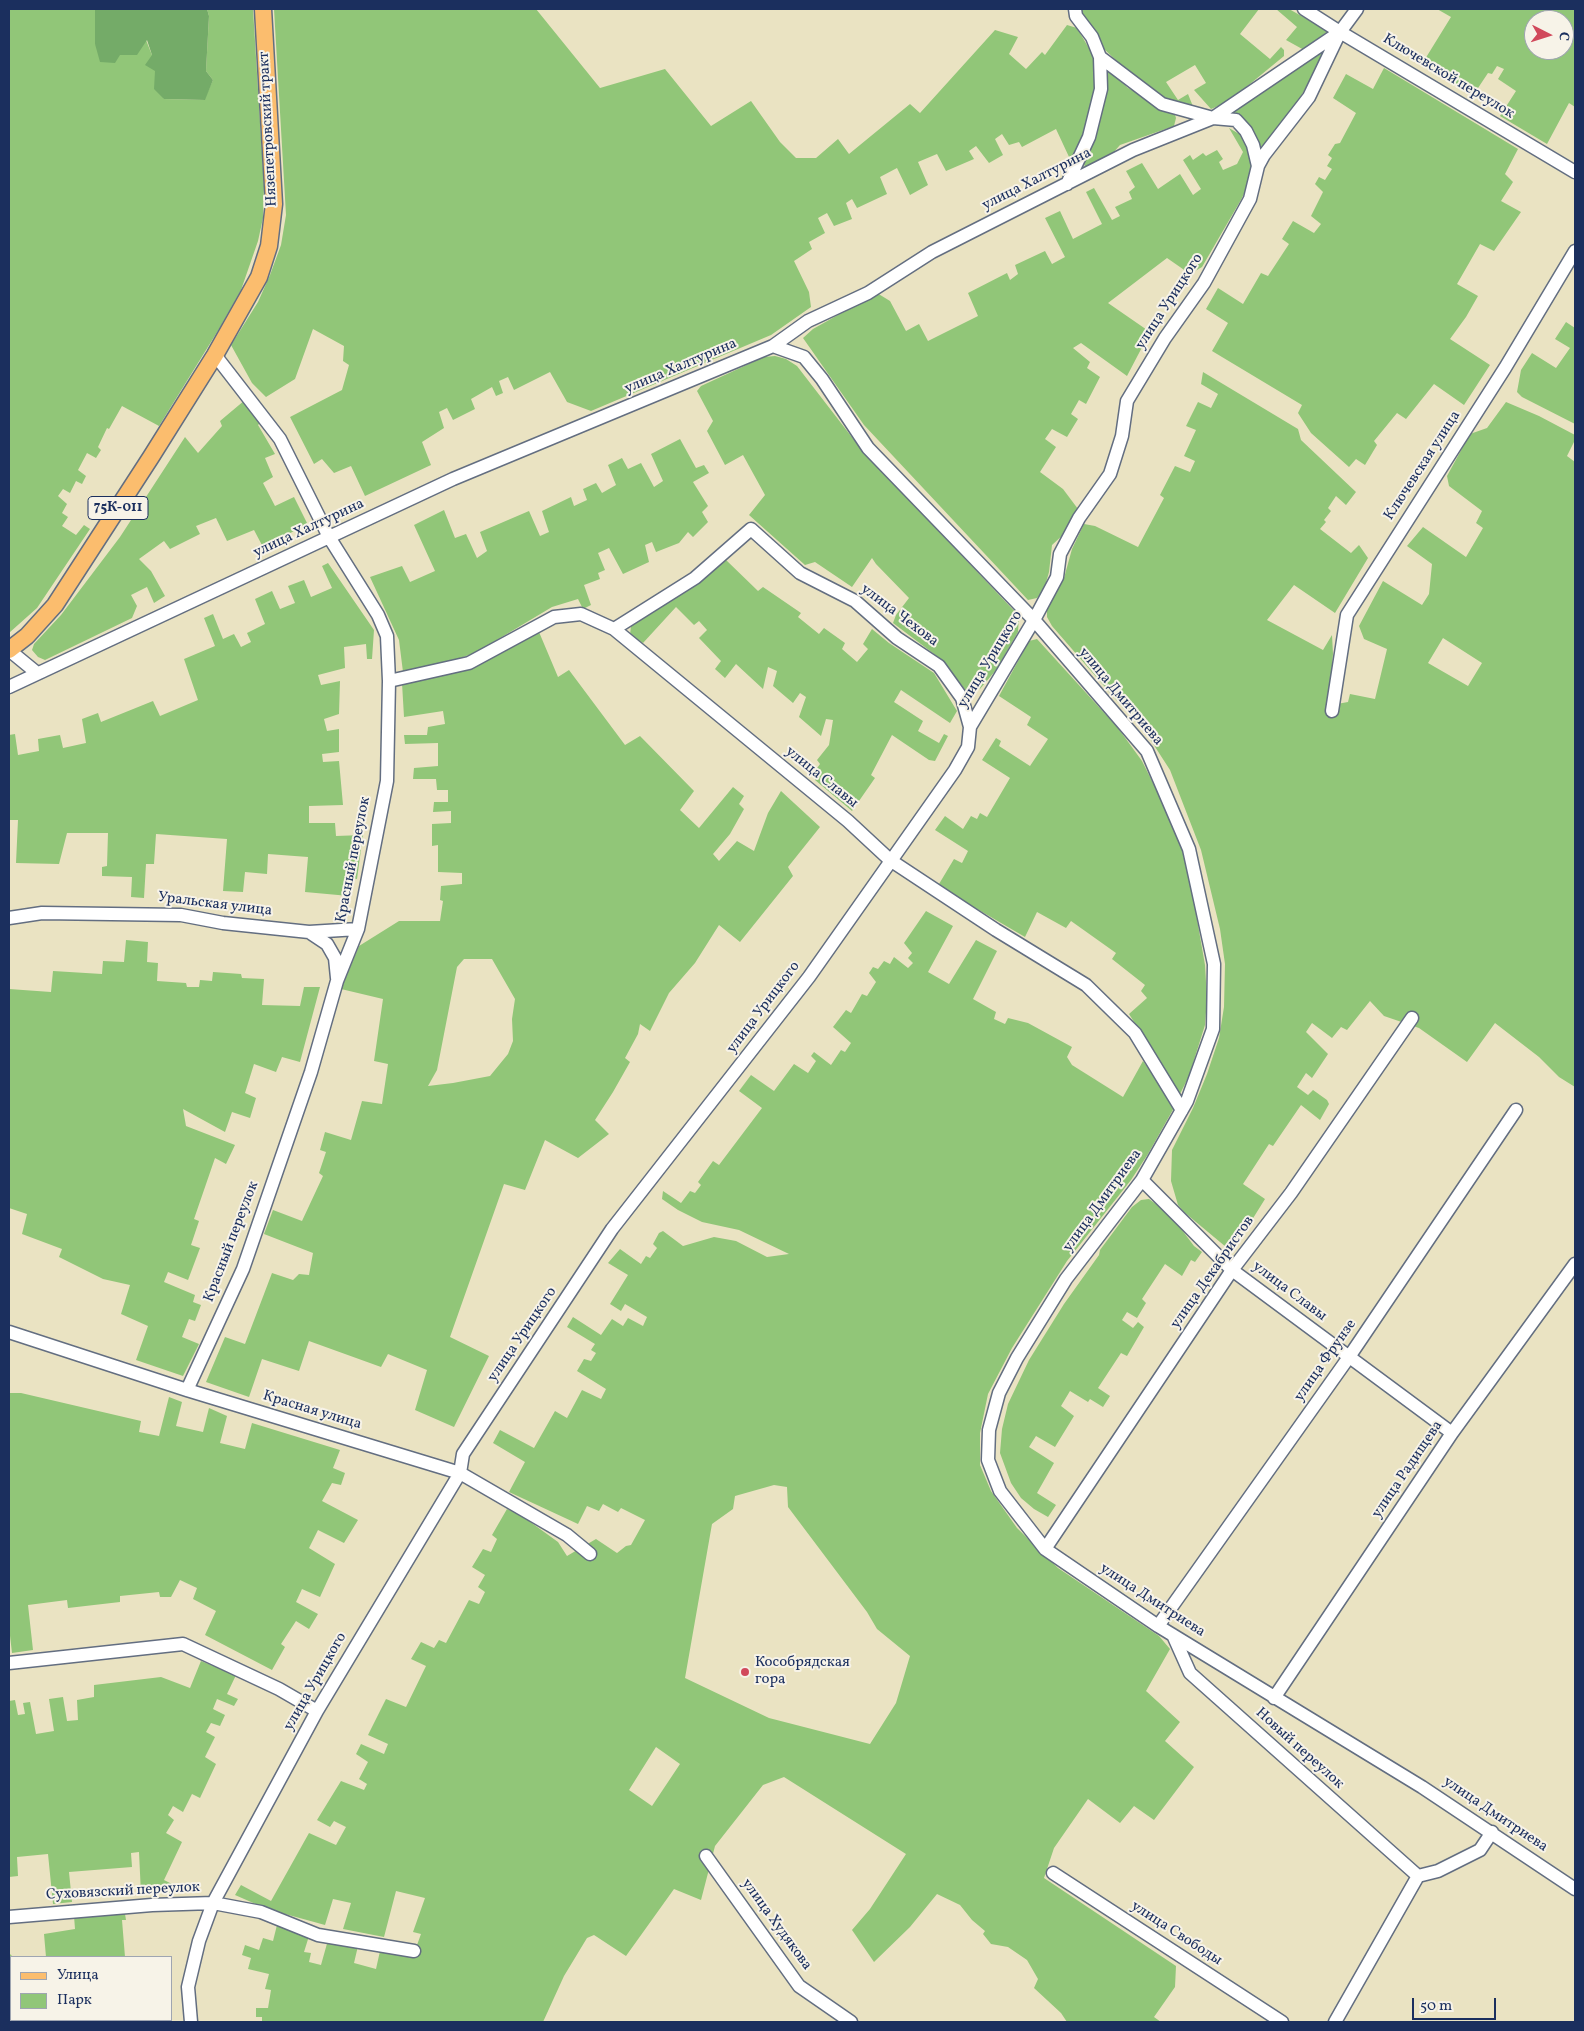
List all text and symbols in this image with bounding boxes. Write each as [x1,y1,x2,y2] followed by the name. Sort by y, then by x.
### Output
[1524,10,1574,60] north arrow
[1379,31,1517,123] street label: Ключевской переулок
[1554,31,1573,42] text: С
[256,51,282,207] street label: Нязепетровский тракт
[979,145,1095,215] street label: улица Халтурина
[1132,251,1208,353] street label: улица Урицкого
[622,335,740,399] street label: улица Халтурина
[1381,408,1465,524] street label: Ключевская улица
[251,495,367,563] street label: улица Халтурина
[88,496,148,520] road number: 75К-011
[856,581,942,651] street label: улица Чехова
[955,608,1027,712] street label: улица Урицкого
[1074,644,1166,750] street label: улица Дмитриева
[781,743,861,813] street label: улица Славы
[333,795,375,925] street label: Красный переулок
[157,889,273,921] street label: Уральская улица
[724,958,804,1058] street label: улица Урицкого
[1060,1146,1146,1256] street label: улица Дмитриева
[201,1179,263,1305] street label: Красный переулок
[1167,1213,1259,1333] street label: улица Декабристов
[1248,1258,1330,1326] street label: улица Славы
[485,1284,561,1386] street label: улица Урицкого
[1291,1316,1361,1406] street label: улица Фрунзе
[261,1387,363,1435] street label: Красная улица
[1369,1418,1447,1522] street label: улица Радищева
[1096,1560,1208,1642] street label: улица Дмитриева
[281,1630,351,1734] street label: улица Урицкого
[755,1654,850,1689] place label: Кособрядская гора
[739,1666,751,1678] marker: Кособрядская гора
[1251,1705,1347,1793] street label: Новый переулок
[1439,1773,1551,1857] street label: улица Дмитриева
[737,1876,815,1974] street label: улица Худякова
[46,1879,200,1905] street label: Суховязский переулок
[1127,1898,1225,1970] street label: улица Свободы
[10,1956,172,2021] legend
[57,1965,99,1986] text: Улица
[1414,1988,1498,2020] scale bar
[57,1990,92,2011] text: Парк
[1420,1996,1452,2017] text: 50 m

